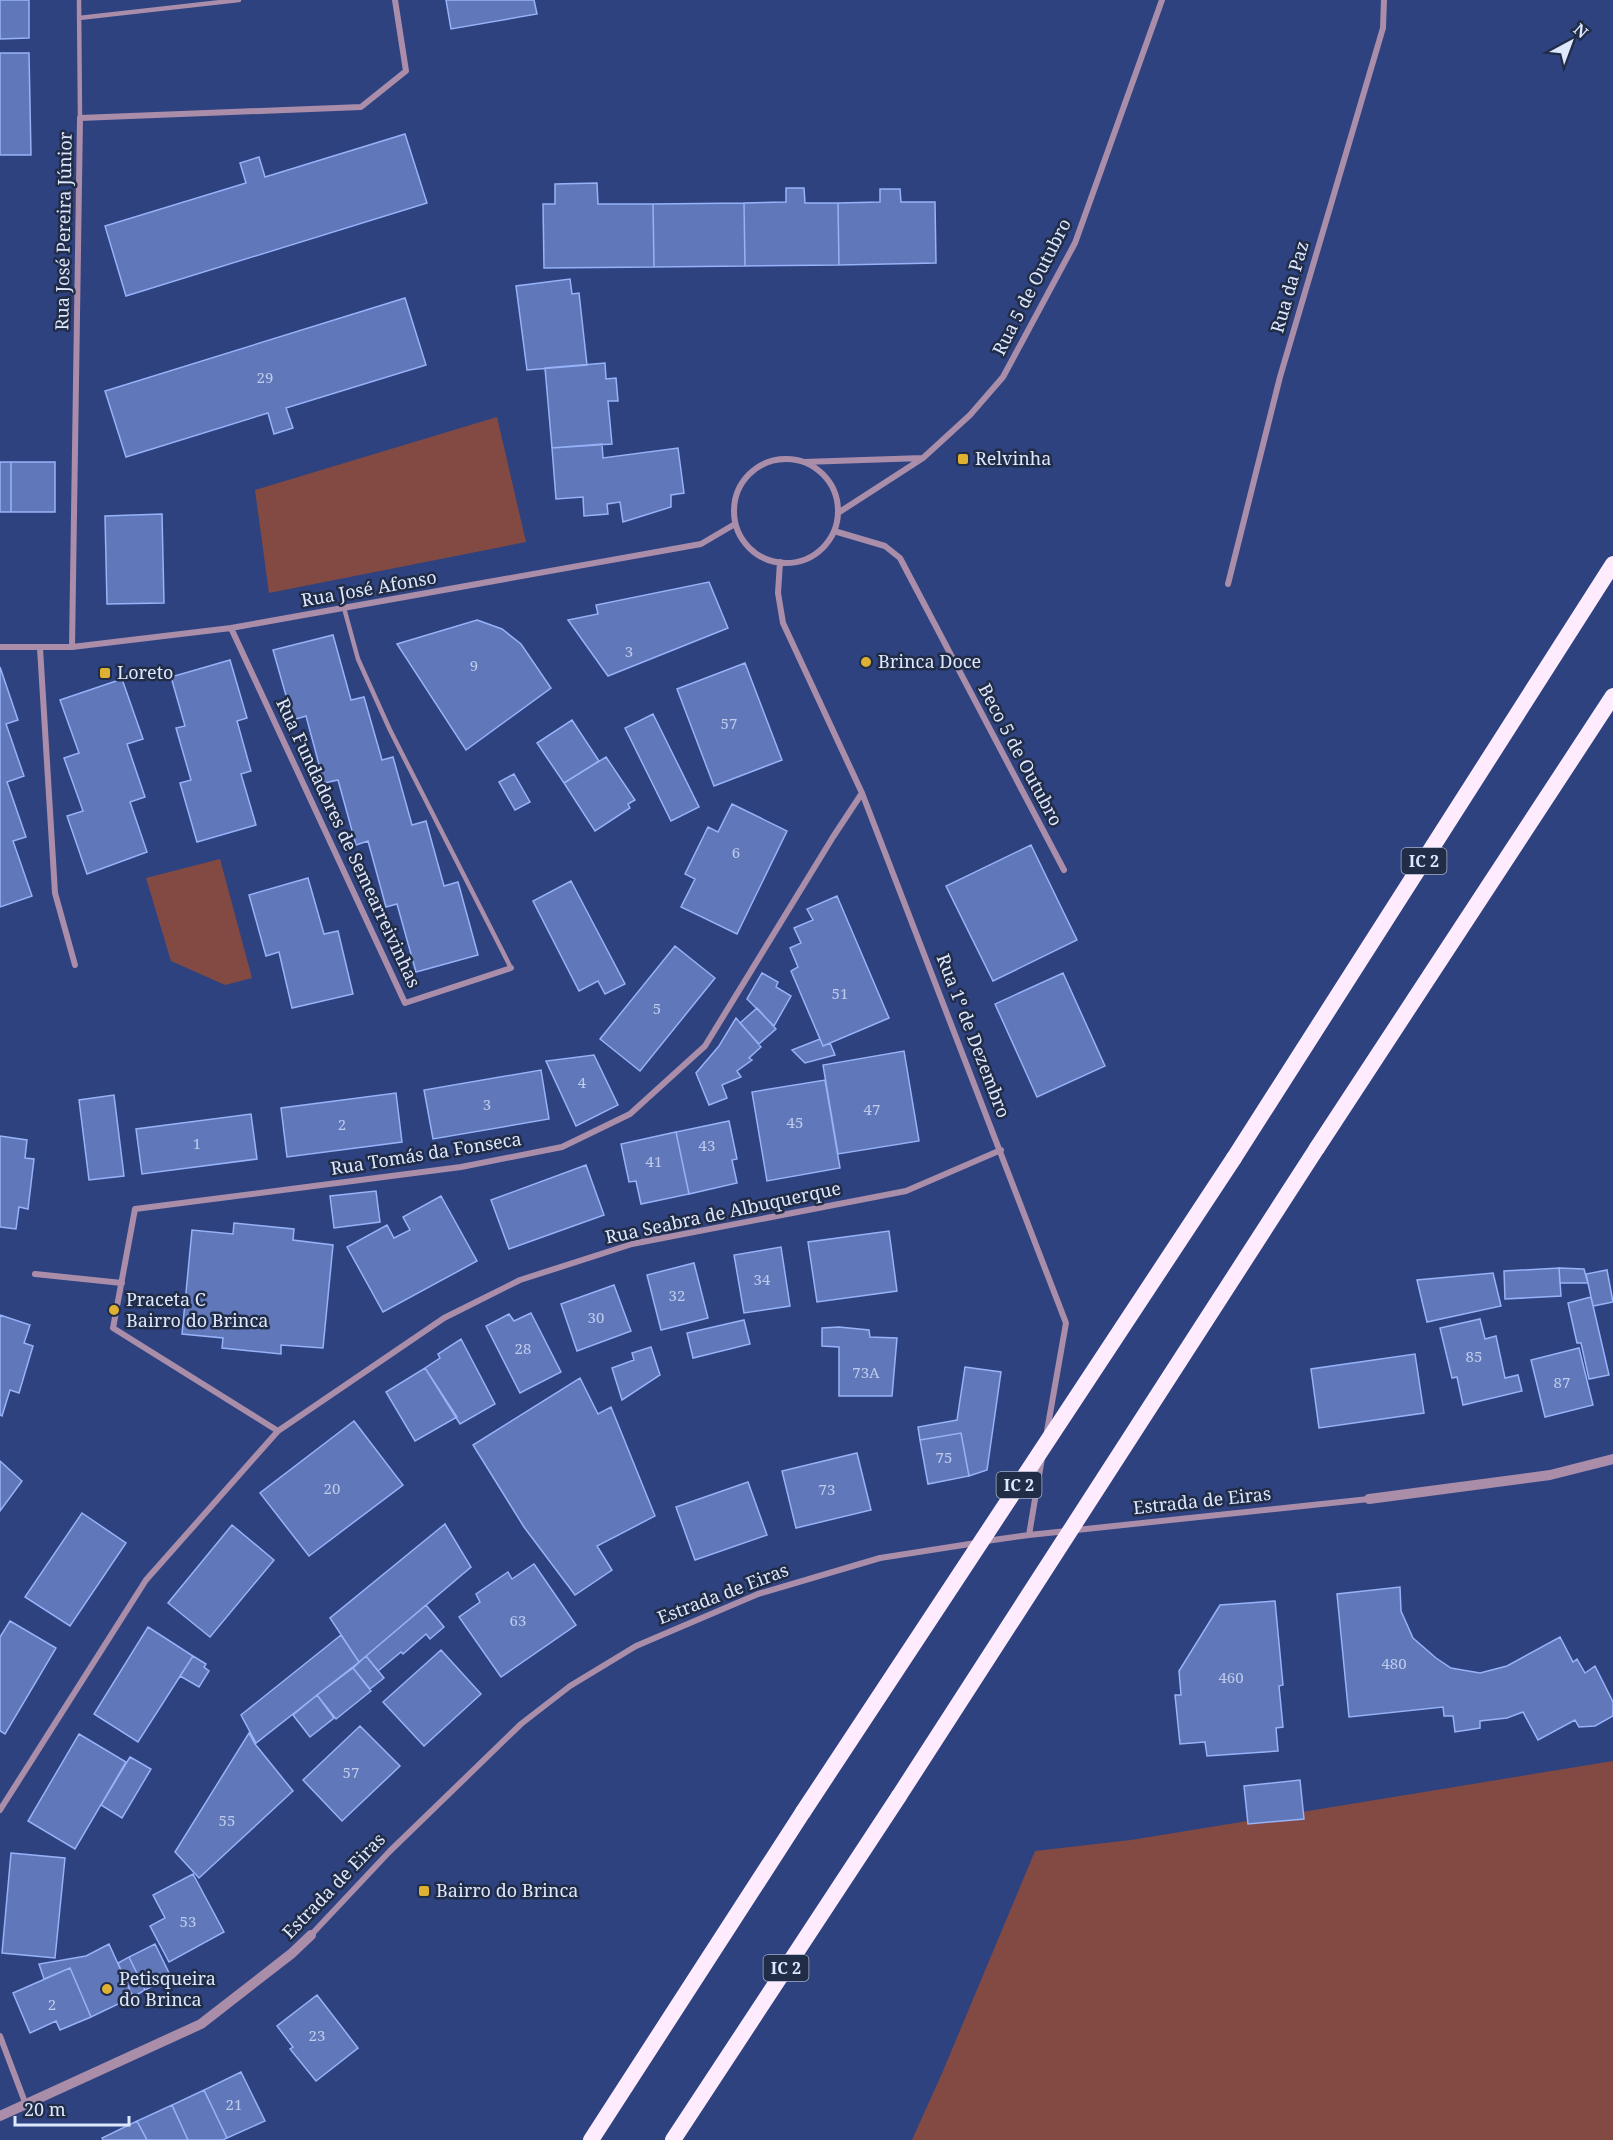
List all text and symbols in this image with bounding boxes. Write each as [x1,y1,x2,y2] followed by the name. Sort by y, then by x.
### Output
[1541,12,1601,72] north arrow
[1569,18,1593,43] text: N
[49,131,77,331] street label: Rua José Pereira Júnior
[986,214,1076,359] street label: Rua 5 de Outubro
[1265,238,1314,335] street label: Rua da Paz
[257,367,273,387] house number: 29
[975,446,1051,470] place label: Relvinha
[956,452,970,466] marker: Relvinha
[299,564,438,612] street label: Rua José Afonso
[625,641,633,661] house number: 3
[878,649,981,673] place label: Brinca Doce
[470,655,478,675] house number: 9
[859,655,873,669] marker: Brinca Doce
[117,660,173,684] place label: Loreto
[98,666,112,680] marker: Loreto
[973,679,1069,830] street label: Beco 5 de Outubro
[271,694,427,991] street label: Rua Fundadores de Semearreivinhas
[721,713,737,733] house number: 57
[732,842,740,862] house number: 6
[1402,848,1446,874] road number: IC 2
[932,950,1016,1121] street label: Rua 1º de Dezembro
[832,983,848,1003] house number: 51
[653,998,661,1018] house number: 5
[578,1072,587,1092] house number: 4
[483,1094,491,1114] house number: 3
[864,1099,880,1119] house number: 47
[787,1112,803,1132] house number: 45
[338,1114,346,1134] house number: 2
[329,1126,523,1180] street label: Rua Tomás da Fonseca
[193,1133,201,1153] house number: 1
[699,1135,715,1155] house number: 43
[646,1151,662,1171] house number: 41
[603,1175,843,1249] street label: Rua Seabra de Albuquerque
[754,1269,771,1289] house number: 34
[669,1285,685,1305] house number: 32
[126,1287,268,1332] place label: Praceta C Bairro do Brinca
[107,1303,121,1317] marker: Praceta C Bairro do Brinca
[588,1307,604,1327] house number: 30
[515,1338,531,1358] house number: 28
[1466,1346,1482,1366] house number: 85
[852,1362,880,1382] house number: 73A
[1554,1372,1570,1392] house number: 87
[936,1447,952,1467] house number: 75
[996,1472,1042,1498] road number: IC 2
[324,1478,340,1498] house number: 20
[819,1479,835,1499] house number: 73
[1132,1481,1272,1519] street label: Estrada de Eiras
[654,1557,792,1629] street label: Estrada de Eiras
[510,1610,526,1630] house number: 63
[1381,1653,1407,1673] house number: 480
[1218,1667,1244,1687] house number: 460
[343,1762,359,1782] house number: 57
[219,1810,235,1830] house number: 55
[277,1827,390,1943] street label: Estrada de Eiras
[436,1878,578,1902] place label: Bairro do Brinca
[417,1884,431,1898] marker: Bairro do Brinca
[180,1911,196,1931] house number: 53
[764,1955,808,1981] road number: IC 2
[119,1966,216,2011] place label: Petisqueira do Brinca
[100,1982,114,1996] marker: Petisqueira do Brinca
[48,1994,56,2014] house number: 2
[309,2025,325,2045] house number: 23
[15,2089,129,2127] scale bar
[226,2094,242,2114] house number: 21
[24,2097,66,2121] text: 20 m

